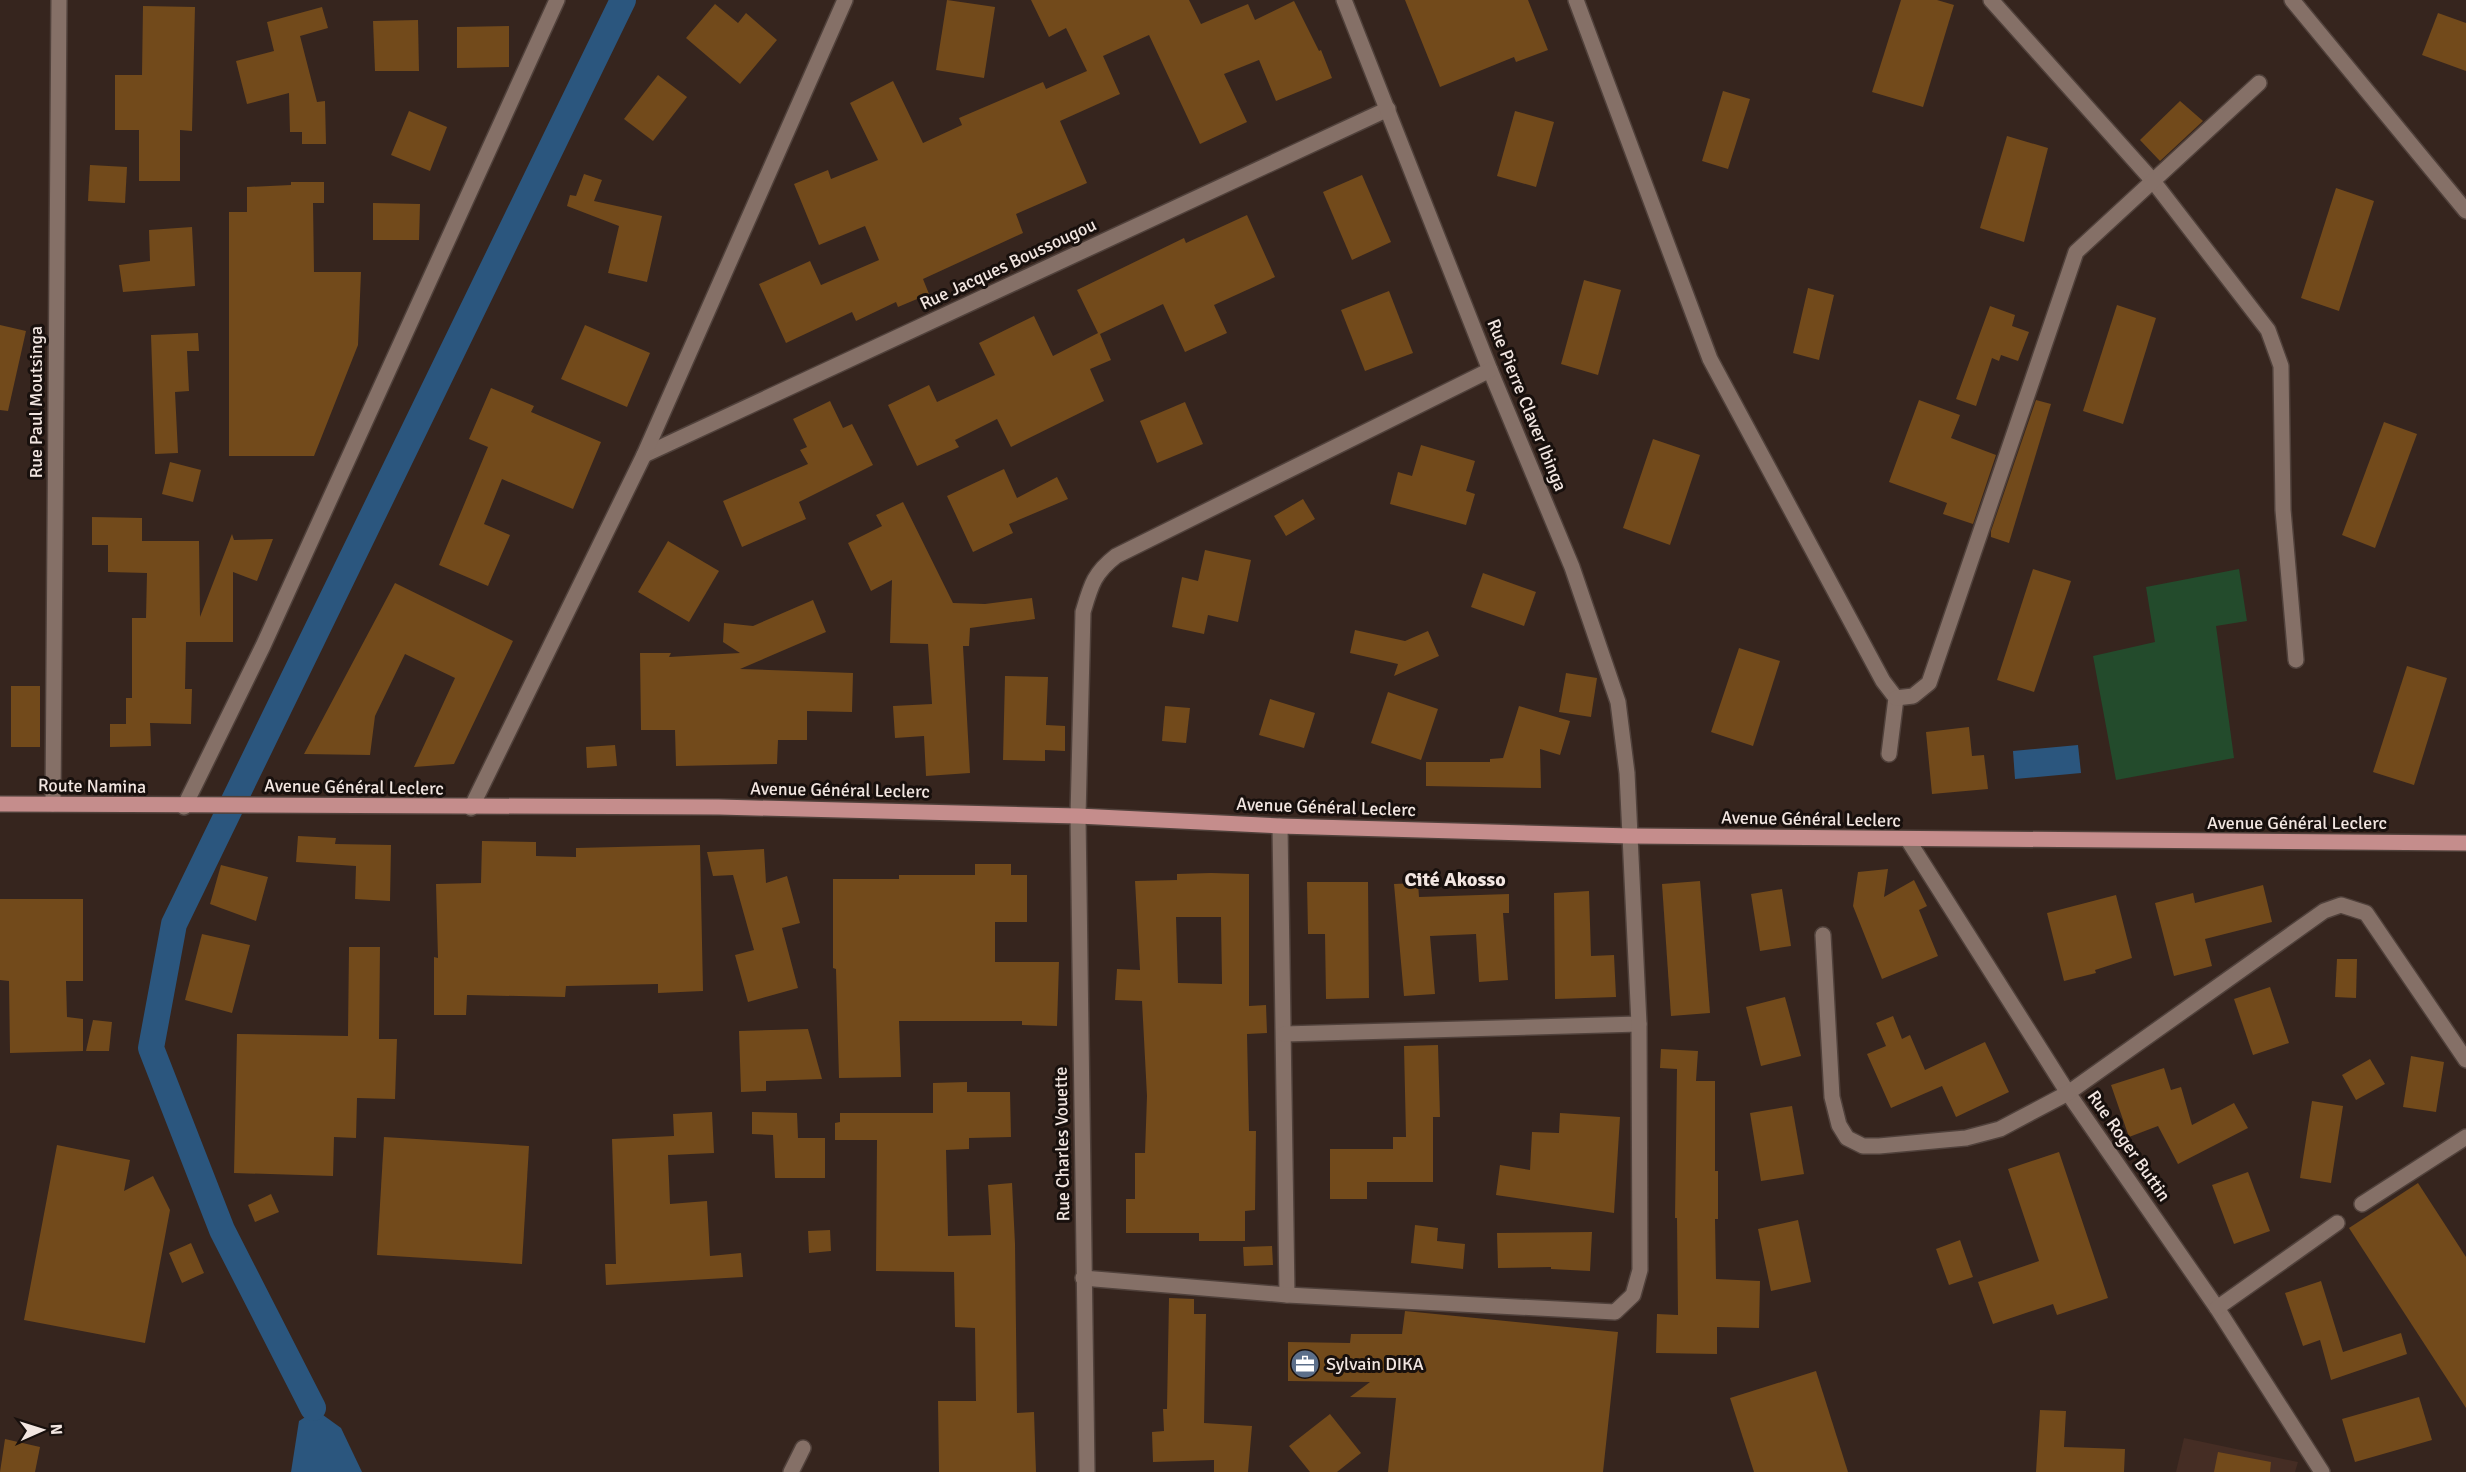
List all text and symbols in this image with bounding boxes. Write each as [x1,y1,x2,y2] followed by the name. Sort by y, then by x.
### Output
[916,213,1100,315] street label: Rue Jacques Boussougou
[1482,316,1572,494] street label: Rue Pierre Claver Ibinga
[25,326,47,478] street label: Rue Paul Moutsinga
[38,774,146,798] street label: Route Namina
[264,774,444,800] street label: Avenue Général Leclerc
[750,777,930,803] street label: Avenue Général Leclerc
[1236,793,1416,821] street label: Avenue Général Leclerc
[1721,806,1901,832] street label: Avenue Général Leclerc
[2207,812,2387,834] street label: Avenue Général Leclerc
[1404,867,1506,892] district label: Cité Akosso
[1050,1067,1074,1221] street label: Rue Charles Vouette
[2083,1086,2175,1206] street label: Rue Roger Buttin
[1289,1348,1321,1380] office icon: Sylvain DIKA
[1326,1353,1424,1375] place label: Sylvain DIKA
[12,1400,72,1460] north arrow
[46,1423,66,1435] text: N

